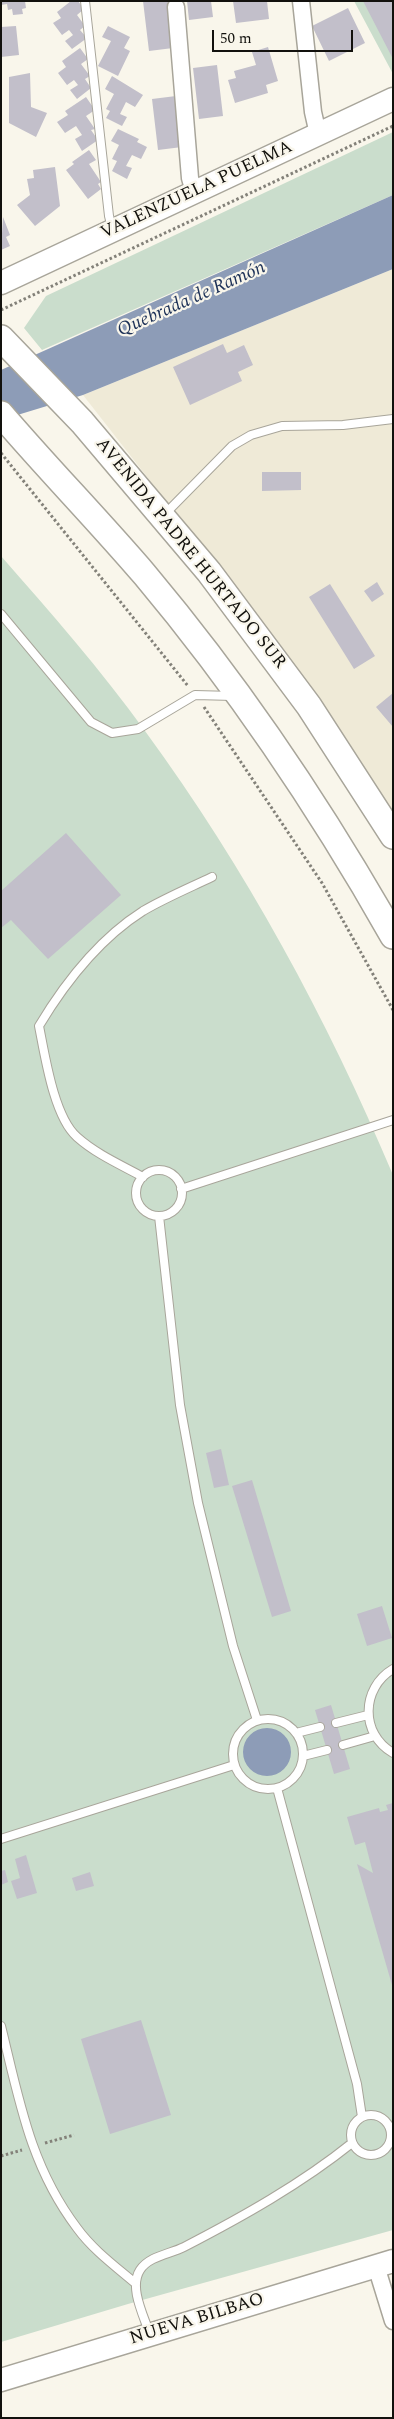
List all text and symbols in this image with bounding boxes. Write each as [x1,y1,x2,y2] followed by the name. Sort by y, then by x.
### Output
[214,20,355,52] scale bar
[220,27,252,50] text: 50 m
[98,137,296,245] street label: VALENZUELA PUELMA
[114,257,270,343] water label: Quebrada de Ramón
[90,434,290,674] street label: AVENIDA PADRE HURTADO SUR
[127,2289,267,2351] street label: NUEVA BILBAO

